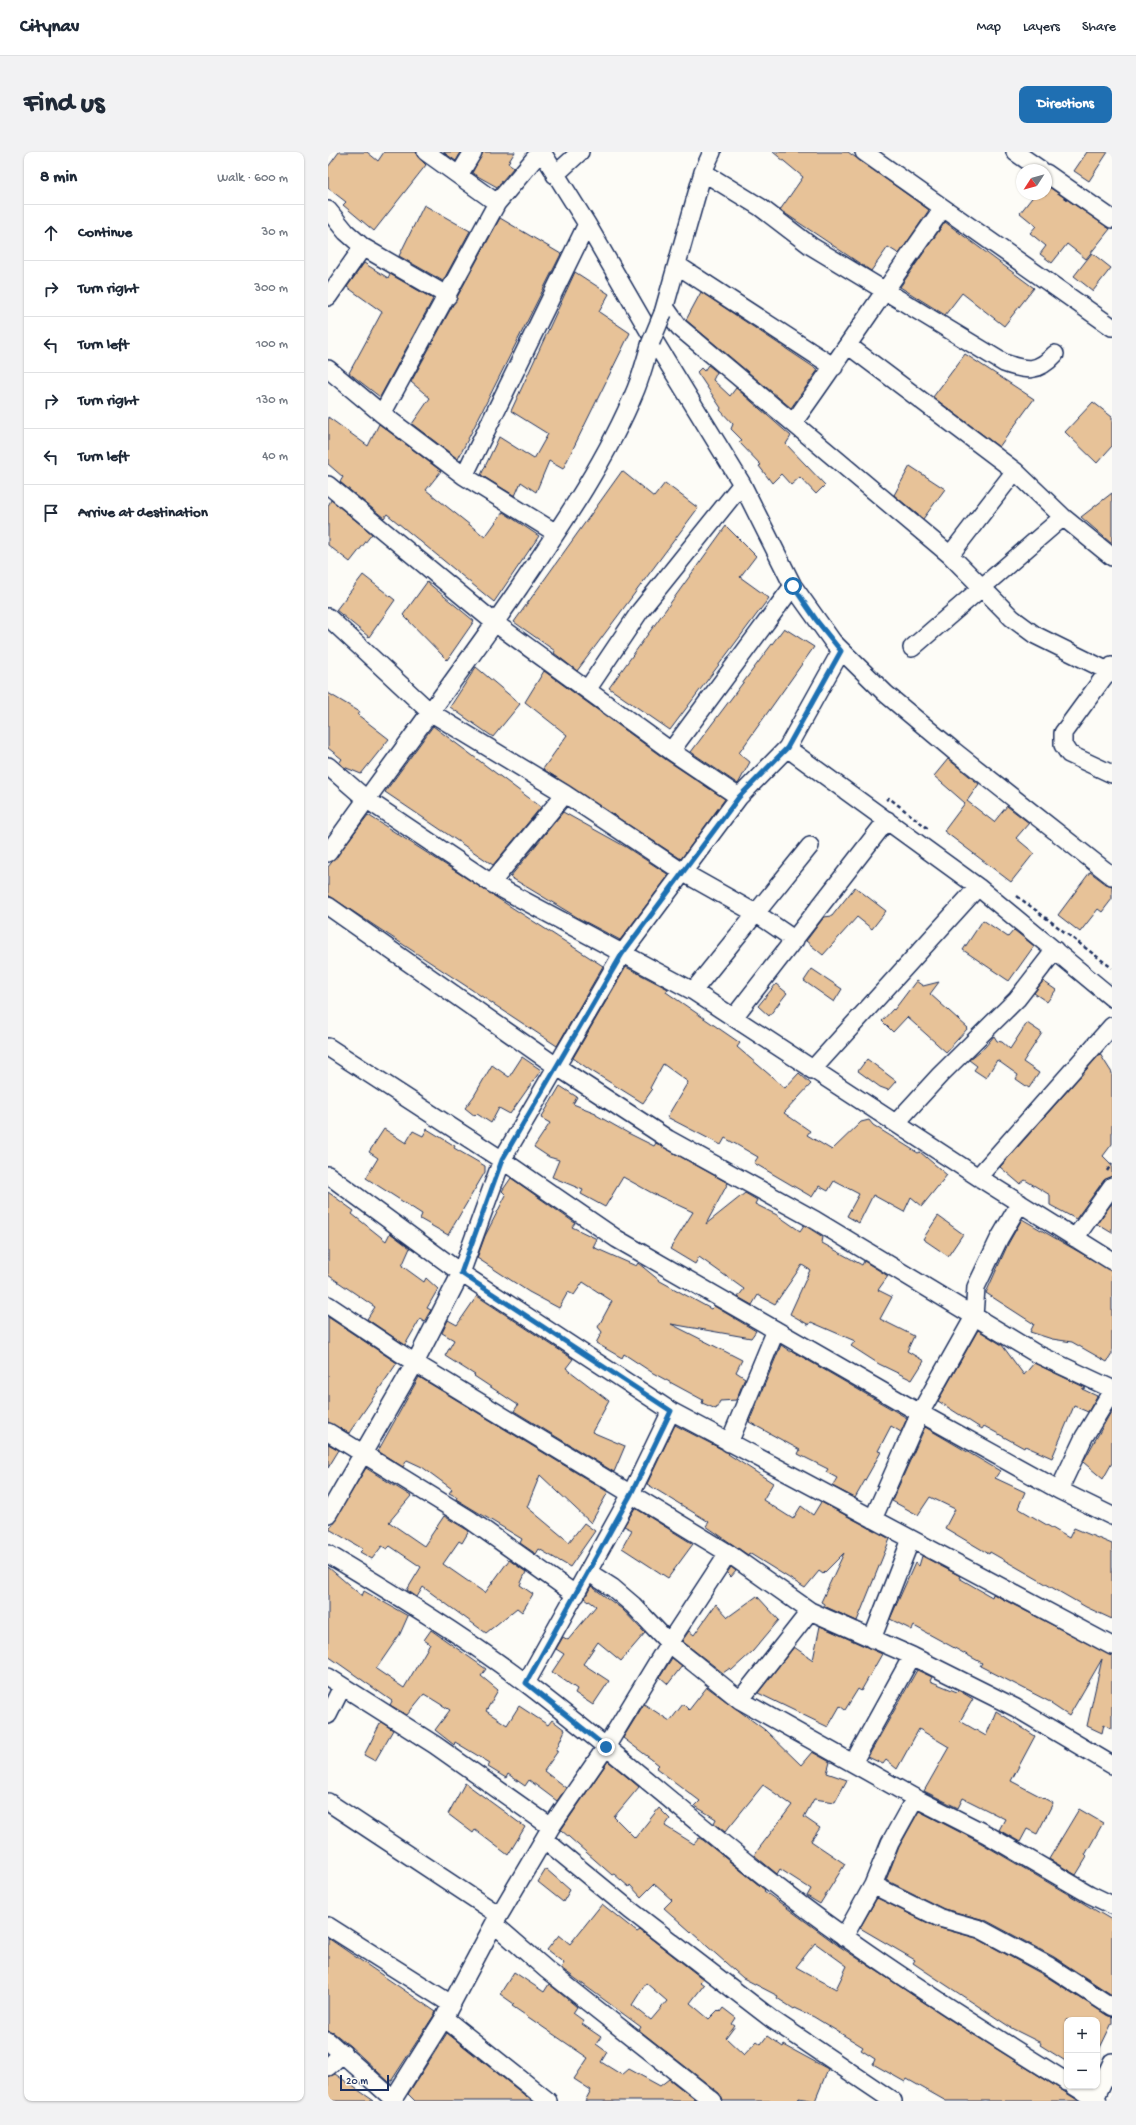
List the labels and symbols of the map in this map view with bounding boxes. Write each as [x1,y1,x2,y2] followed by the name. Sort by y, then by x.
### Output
[1016,164,1052,200] north arrow
[784,577,802,595] route start
[597,1738,615,1756] route end
[340,2073,389,2092] scale bar

